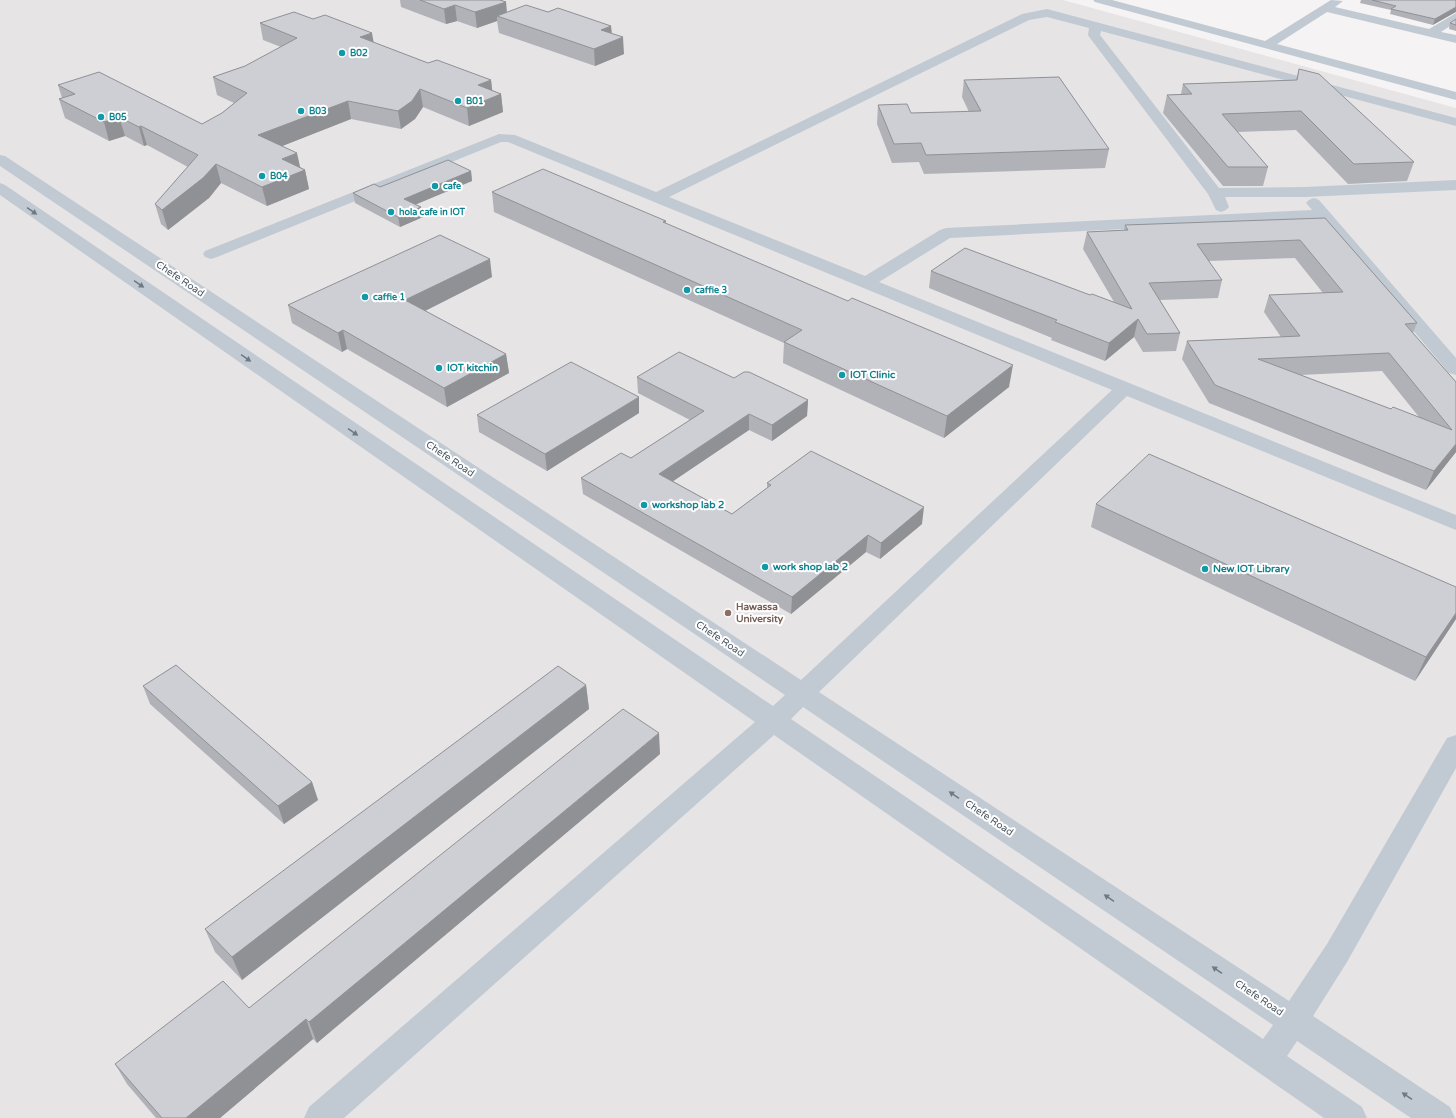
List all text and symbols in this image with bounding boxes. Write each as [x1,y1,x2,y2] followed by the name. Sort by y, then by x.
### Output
[337,48,347,58] marker: B02
[350,48,368,59] place label: B02
[453,96,463,106] marker: B01
[466,96,484,107] place label: B01
[296,106,306,116] marker: B03
[309,106,327,117] place label: B03
[96,112,106,122] marker: B05
[109,112,127,123] place label: B05
[257,171,267,181] marker: B04
[270,171,288,182] place label: B04
[430,181,440,191] marker: cafe
[443,181,461,192] place label: cafe
[26,207,38,214] one-way arrow
[386,207,396,217] marker: hola cafe in IOT
[399,207,466,218] place label: hola cafe in IOT
[154,258,206,300] street label: Chefe Road
[134,280,144,288] one-way arrow
[682,285,692,295] marker: caffie 3
[695,285,727,296] place label: caffie 3
[360,292,370,302] marker: caffie 1
[373,292,405,303] place label: caffie 1
[241,354,252,362] one-way arrow
[447,362,498,374] place label: IOT kitchin
[434,363,444,373] marker: IOT kitchin
[850,369,896,381] place label: IOT Clinic
[837,370,847,380] marker: IOT Clinic
[348,428,359,435] one-way arrow
[424,438,476,480] street label: Chefe Road
[652,499,724,511] place label: workshop lab 2
[639,500,649,510] marker: workshop lab 2
[773,561,848,573] place label: work shop lab 2
[760,562,770,572] marker: work shop lab 2
[1213,563,1290,575] place label: New IOT Library
[1200,564,1210,574] marker: New IOT Library
[736,601,784,625] place label: Hawassa University
[723,608,733,618] marker: Hawassa University
[694,618,746,660] street label: Chefe Road
[949,791,959,799] one-way arrow
[963,797,1015,839] street label: Chefe Road
[1104,894,1114,902] one-way arrow
[1212,966,1222,974] one-way arrow
[1233,977,1285,1019] street label: Chefe Road
[1401,1093,1413,1100] one-way arrow

